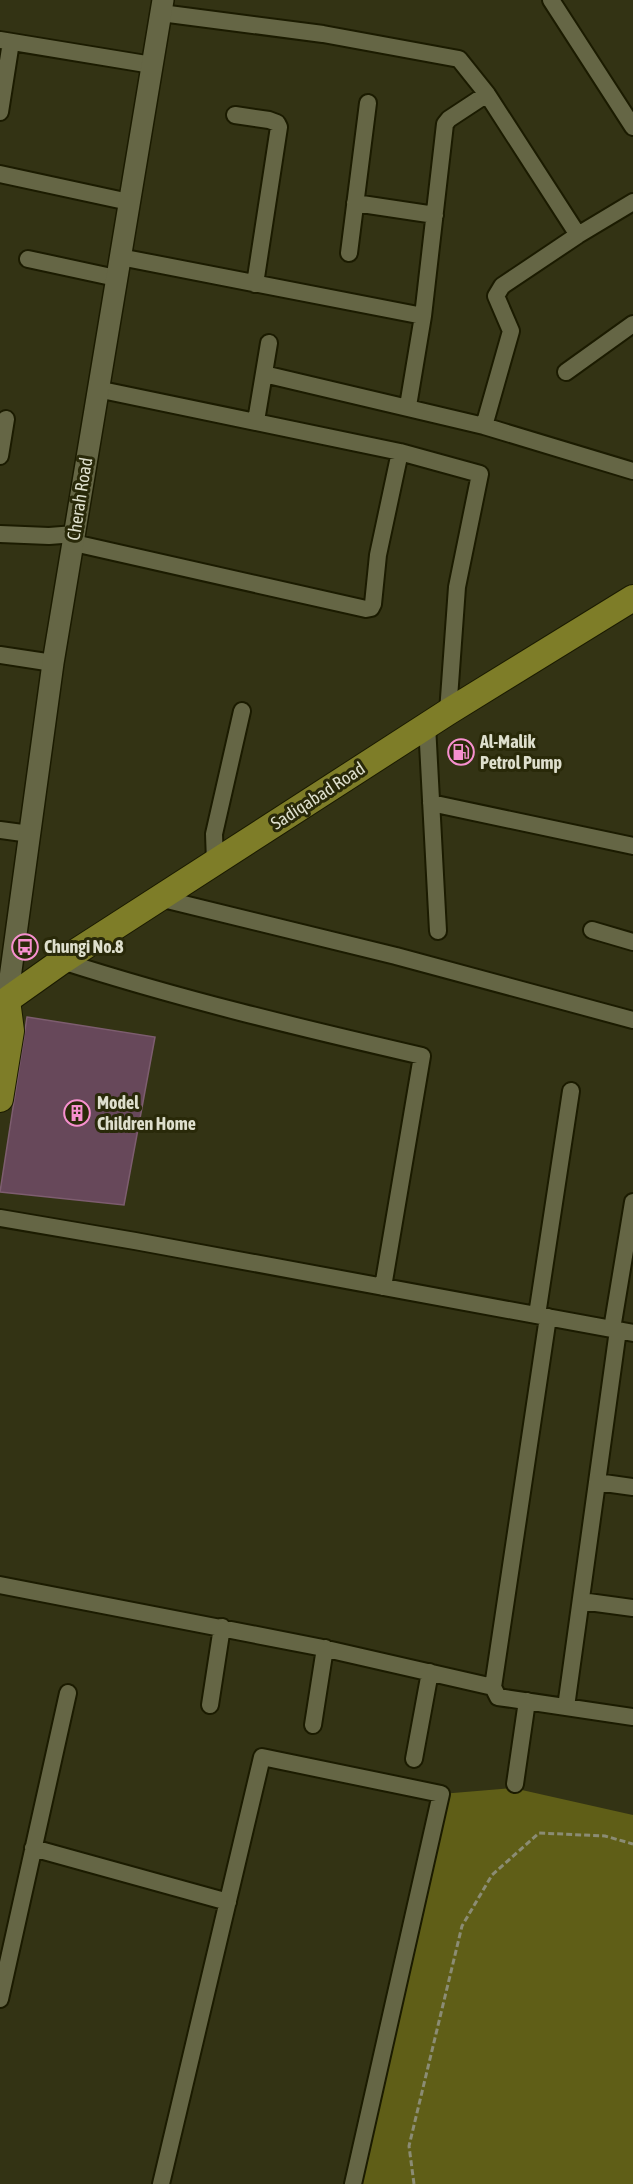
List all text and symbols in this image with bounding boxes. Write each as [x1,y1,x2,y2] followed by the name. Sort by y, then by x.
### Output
[63,456,96,542] street label: Cherah Road
[479,731,562,773] place label: Al-Malik Petrol Pump
[446,737,476,767] fuel station icon: Al-Malik Petrol Pump
[267,757,369,834] street label: Sadiqabad Road
[10,932,40,962] bus stop icon: Chungi No.8
[44,936,124,957] place label: Chungi No.8
[97,1092,196,1134] place label: Model Children Home
[62,1098,92,1128] building icon: Model Children Home

